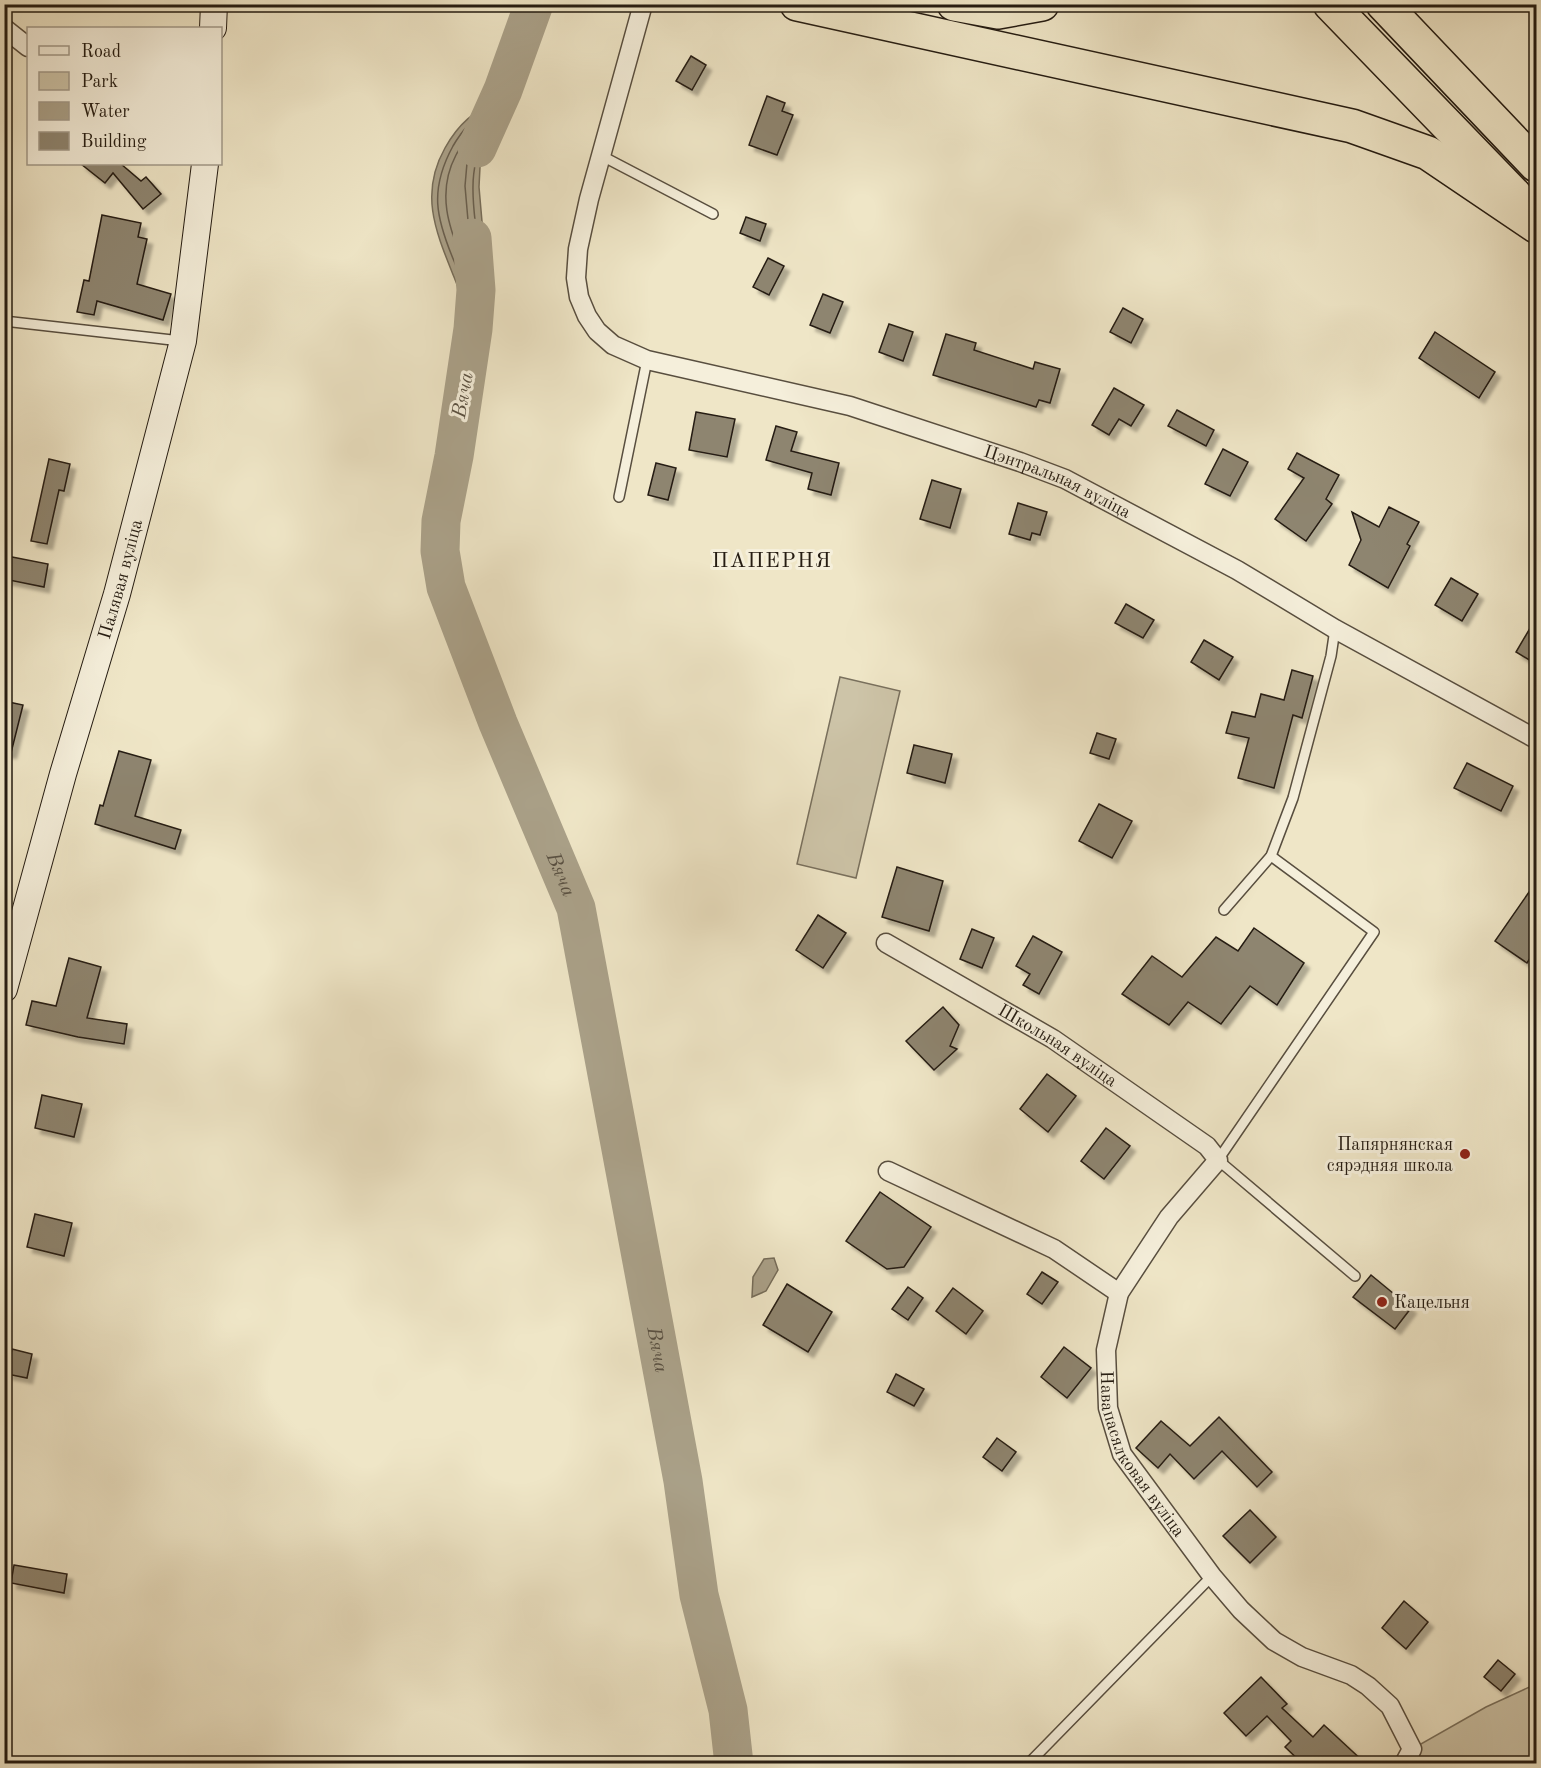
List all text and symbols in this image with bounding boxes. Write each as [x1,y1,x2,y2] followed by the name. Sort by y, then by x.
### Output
[27,27,222,165] legend
[81,43,121,61] text: Road
[81,73,118,91] text: Park
[81,103,130,121] text: Water
[81,133,147,151] text: Building
[450,371,478,421] water label: Вяча
[981,443,1134,522] street label: Цэнтральная вуліца
[96,518,146,642] street label: Палявая вуліца
[712,551,832,572] district label: ПАПЕРНЯ
[541,849,578,900] water label: Вяча
[995,1001,1120,1091] street label: Школьная вуліца
[1327,1136,1453,1175] place label: Папярнянская сярэдняя школа
[1458,1147,1472,1161] marker: Папярнянская сярэдняя школа
[1394,1294,1470,1312] place label: Кацельня
[1375,1295,1389,1309] marker: Кацельня
[642,1324,671,1375] water label: Вяча
[1097,1370,1188,1541] street label: Навапасялковая вуліца

